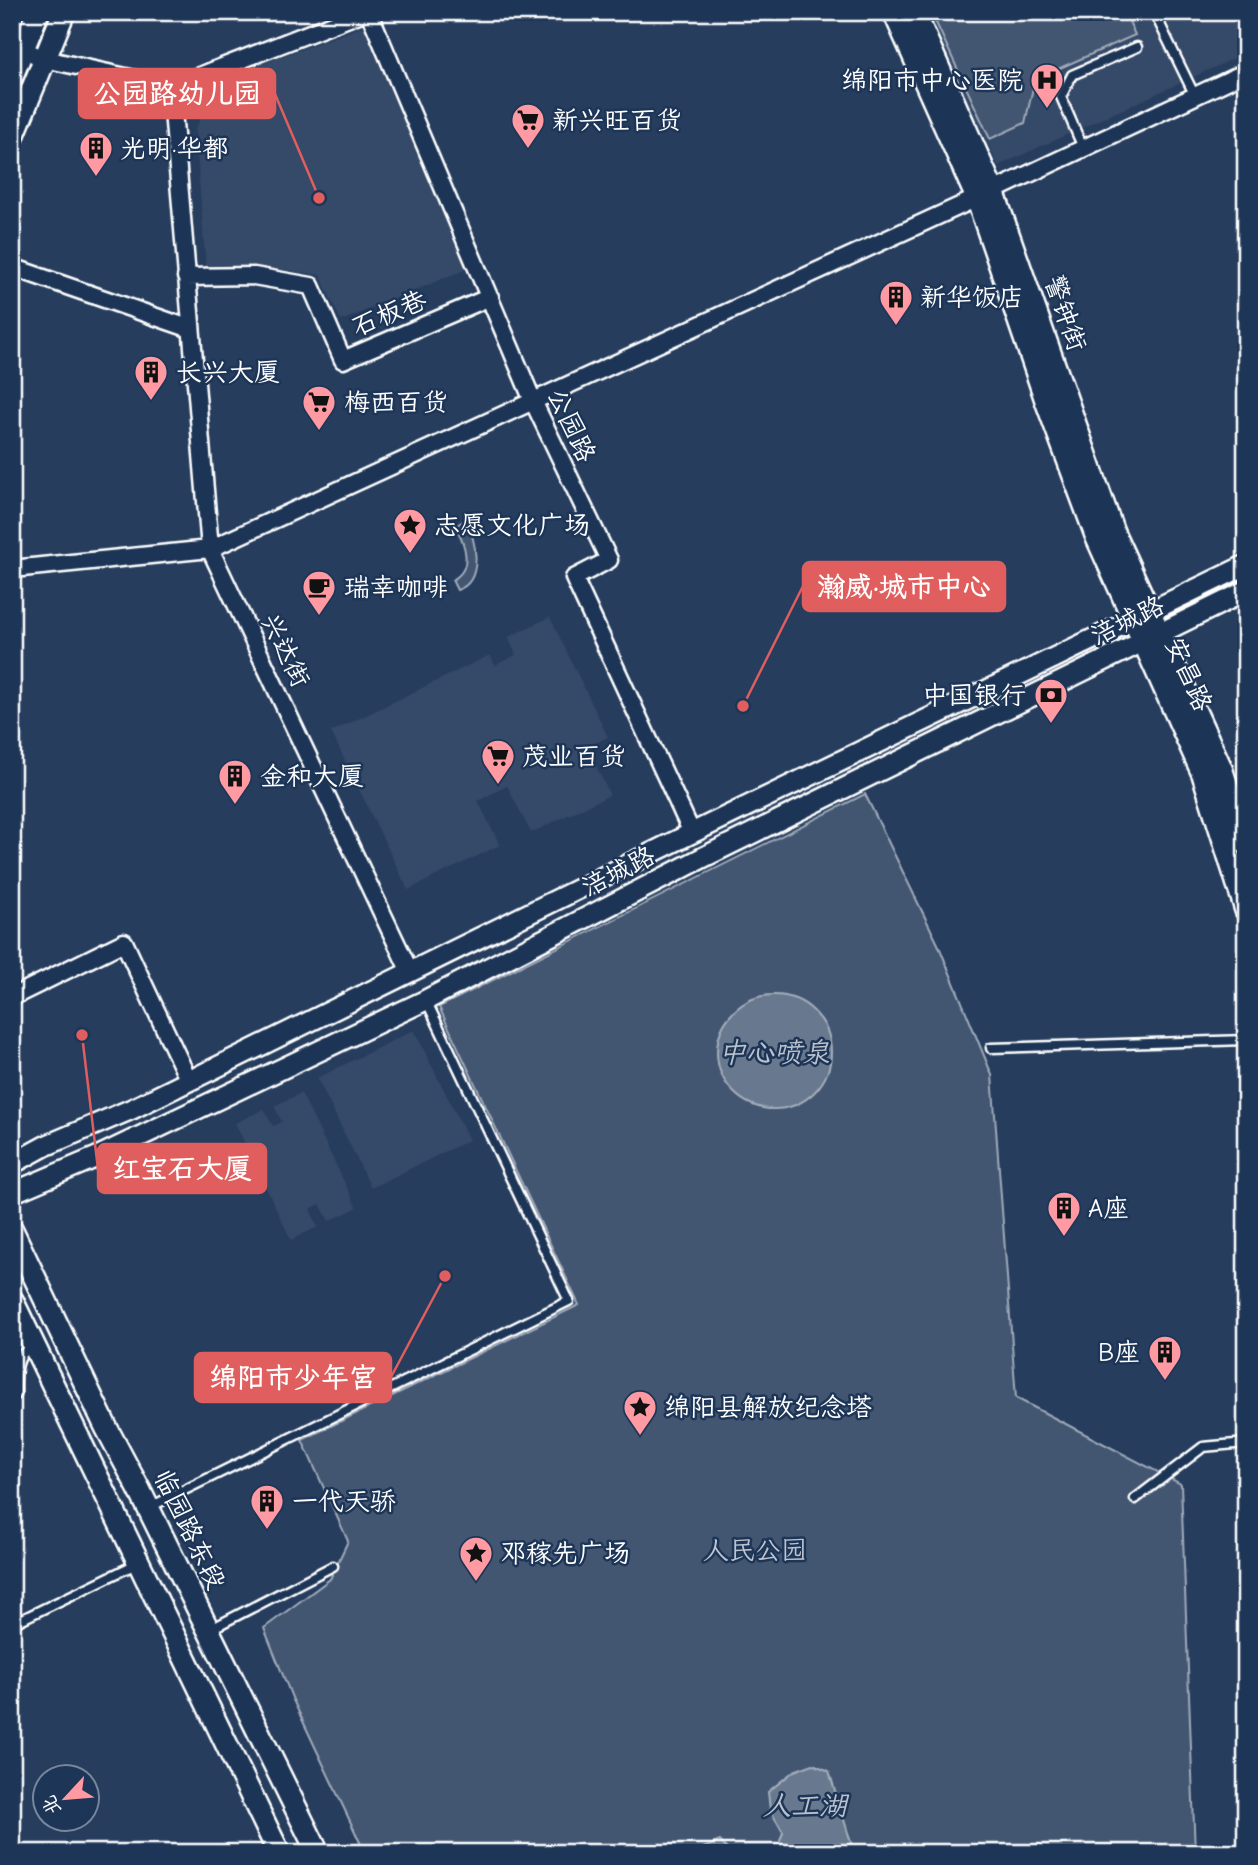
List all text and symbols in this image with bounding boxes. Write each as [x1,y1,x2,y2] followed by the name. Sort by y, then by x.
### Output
[1028,61,1066,110] hospital icon: 绵阳市中心医院
[841,66,1023,96] place label: 绵阳市中心医院
[79,69,275,118] callout: 公园路幼儿园
[93,78,261,110] text: 公园路幼儿园
[509,101,547,150] supermarket icon: 新兴旺百货
[552,106,682,136] place label: 新兴旺百货
[77,129,115,178] building icon: 光明·华都
[120,134,229,164] place label: 光明·华都
[1038,272,1092,355] street label: 警钟街
[877,278,915,327] building icon: 新华饭店
[920,283,1024,313] place label: 新华饭店
[348,285,431,343] street label: 石板巷
[132,353,170,402] building icon: 长兴大厦
[176,358,280,388] place label: 长兴大厦
[300,383,338,432] supermarket icon: 梅西百货
[541,384,601,467] street label: 公园路
[344,388,448,418] place label: 梅西百货
[391,506,429,555] place icon: 志愿文化广场
[434,511,590,541] place label: 志愿文化广场
[803,562,1005,611] callout: 瀚威·城市中心
[300,568,338,617] cafe icon: 瑞幸咖啡
[817,571,991,603] text: 瀚威·城市中心
[344,573,448,603] place label: 瑞幸咖啡
[1086,590,1169,651] street label: 涪城路
[255,609,316,692] street label: 兴达街
[1159,633,1218,716] street label: 安昌路
[1032,676,1070,725] bank icon: 中国银行
[922,681,1026,711] place label: 中国银行
[479,737,517,786] supermarket icon: 茂业百货
[522,742,626,772] place label: 茂业百货
[216,757,254,806] building icon: 金和大厦
[260,762,364,792] place label: 金和大厦
[577,841,660,903] street label: 涪城路
[718,1037,830,1069] water label: 中心喷泉
[98,1144,266,1193] callout: 红宝石大厦
[112,1153,252,1185] text: 红宝石大厦
[1045,1189,1083,1238] building icon: A座
[1088,1194,1129,1224] place label: A座
[1146,1333,1184,1382] building icon: B座
[1098,1338,1140,1368] place label: B座
[195,1353,391,1402] callout: 绵阳市少年宫
[209,1362,377,1394] text: 绵阳市少年宫
[621,1388,659,1437] place icon: 绵阳县解放纪念塔
[664,1393,872,1423] place label: 绵阳县解放纪念塔
[147,1464,231,1594] street label: 临园路东段
[248,1482,286,1531] building icon: 一代天骄
[292,1487,396,1517] place label: 一代天骄
[457,1534,495,1583] place icon: 邓稼先广场
[703,1536,807,1566] park label: 人民公园
[500,1539,630,1569] place label: 邓稼先广场
[32,1764,102,1834] north arrow
[763,1790,850,1822] water label: 人工湖
[38,1792,66,1818] text: 北

